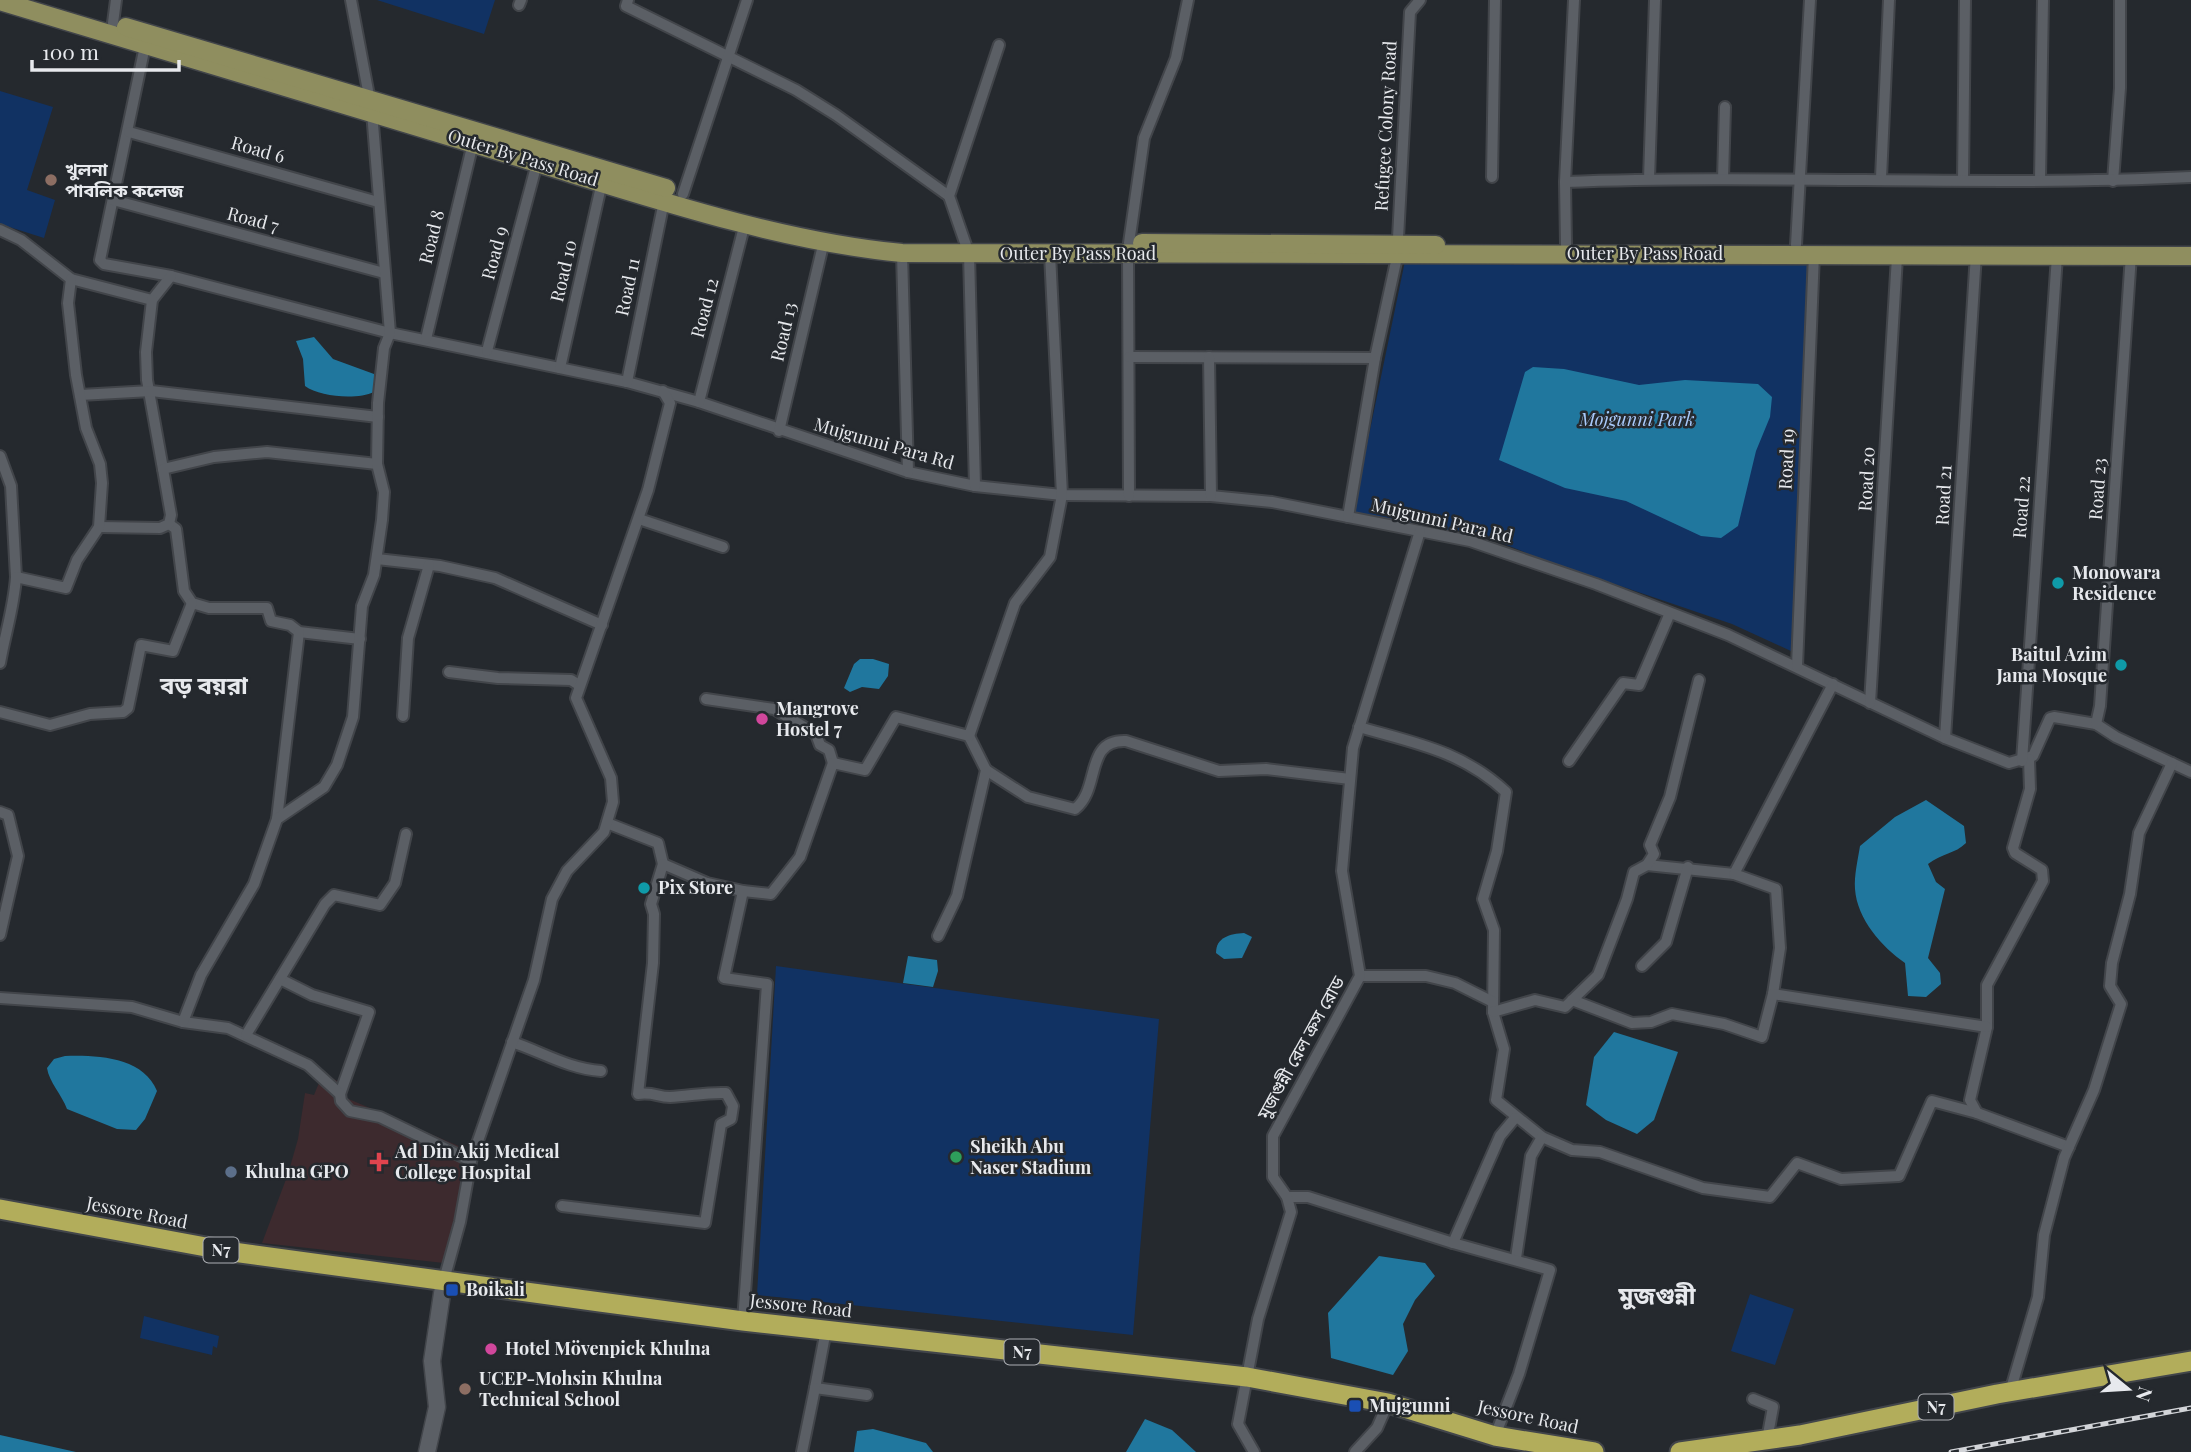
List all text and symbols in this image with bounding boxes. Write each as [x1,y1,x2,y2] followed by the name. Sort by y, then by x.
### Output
[32,28,178,72] scale bar
[42,37,99,65] text: 100 m
[1369,40,1401,212] street label: Refugee Colony Road
[445,123,602,192] street label: Outer By Pass Road
[229,130,288,168] street label: Road 6
[65,157,184,202] place label: খুলনা পাবলিক কলেজ
[43,172,59,188] marker: খুলনা পাবলিক কলেজ
[225,201,282,238] street label: Road 7
[413,207,449,266] street label: Road 8
[475,223,513,282] street label: Road 9
[544,237,582,304] street label: Road 10
[1000,241,1157,265] street label: Outer By Pass Road
[1567,241,1724,265] street label: Outer By Pass Road
[609,255,645,318] street label: Road 11
[685,275,723,340] street label: Road 12
[765,300,801,364] street label: Road 13
[1579,407,1694,431] park label: Mojgunni Park
[811,412,958,475] street label: Mujgunni Para Rd
[1772,428,1800,490] street label: Road 19
[1852,446,1880,512] street label: Road 20
[2083,457,2111,521] street label: Road 23
[1929,464,1957,526] street label: Road 21
[2007,475,2035,539] street label: Road 22
[1369,492,1516,548] street label: Mujgunni Para Rd
[2072,560,2161,605] place label: Monowara Residence
[2050,575,2066,591] marker: Monowara Residence
[1995,642,2108,687] place label: Baitul Azim Jama Mosque
[2113,657,2129,673] marker: Baitul Azim Jama Mosque
[159,668,249,700] district label: বড় বয়রা
[776,696,859,741] place label: Mangrove Hostel 7
[754,711,770,727] marker: Mangrove Hostel 7
[658,875,733,899] place label: Pix Store
[636,880,652,896] marker: Pix Store
[1250,971,1350,1124] street label: মুজগুন্নী রেল ক্রস রোড
[970,1134,1092,1179] place label: Sheikh Abu Naser Stadium
[394,1139,560,1184] place label: Ad Din Akij Medical College Hospital
[948,1149,964,1165] marker: Sheikh Abu Naser Stadium
[369,1152,389,1172] marker: Ad Din Akij Medical College Hospital
[245,1159,349,1183] place label: Khulna GPO
[223,1164,239,1180] marker: Khulna GPO
[83,1190,190,1234] street label: Jessore Road
[204,1238,238,1262] road number: N7
[466,1277,525,1301] place label: Boikali
[1618,1278,1697,1310] district label: মুজগুন্নী
[444,1282,460,1298] marker: Boikali
[748,1288,854,1322] street label: Jessore Road
[505,1336,711,1360] place label: Hotel Mövenpick Khulna
[1004,1340,1040,1364] road number: N7
[483,1341,499,1357] marker: Hotel Mövenpick Khulna
[2093,1354,2163,1424] north arrow
[479,1366,663,1411] place label: UCEP-Mohsin Khulna Technical School
[457,1381,473,1397] marker: UCEP-Mohsin Khulna Technical School
[2131,1384,2160,1405] text: N
[1369,1393,1451,1417] place label: Mujgunni
[1474,1393,1582,1439] street label: Jessore Road
[1918,1394,1954,1420] road number: N7
[1347,1398,1363,1414] marker: Mujgunni

